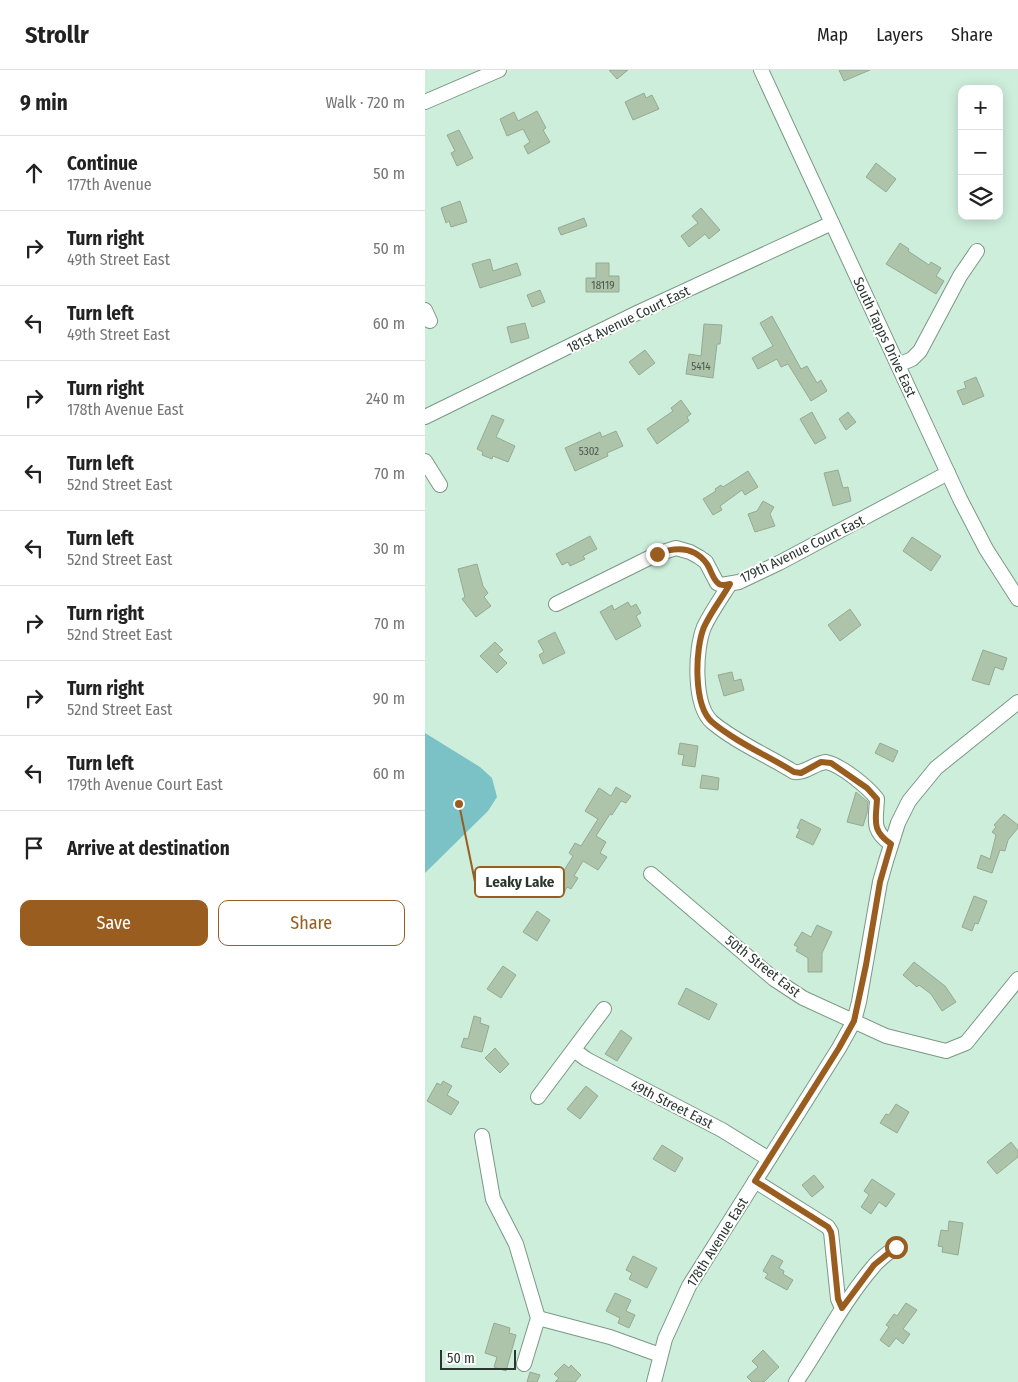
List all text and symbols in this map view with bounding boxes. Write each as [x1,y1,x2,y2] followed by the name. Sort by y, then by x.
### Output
[25,21,89,49] text: Strollr
[817,24,848,46] text: Map
[876,24,923,46] text: Layers
[951,24,993,46] text: Share
[958,85,1003,220] map controls
[958,85,1003,130] button: +
[20,90,68,116] text: 9 min
[325,93,405,112] text: Walk · 720 m
[958,130,1003,175] button: −
[67,152,138,175] text: Continue
[20,159,48,187] icon: ahead
[373,164,405,183] text: 50 m
[67,175,152,194] text: 177th Avenue
[958,175,1003,220] button: layers
[67,227,144,250] text: Turn right
[20,234,48,262] icon: right
[373,239,405,258] text: 50 m
[67,250,170,269] text: 49th Street East
[849,275,920,400] street label: South Tapps Drive East
[591,279,615,292] house number: 18119
[564,282,693,357] street label: 181st Avenue Court East
[67,302,134,325] text: Turn left
[20,309,48,337] icon: left
[373,314,405,333] text: 60 m
[67,325,170,344] text: 49th Street East
[691,360,711,373] house number: 5414
[67,377,144,400] text: Turn right
[20,384,48,412] icon: right
[366,389,405,408] text: 240 m
[67,400,184,419] text: 178th Avenue East
[579,445,599,458] house number: 5302
[67,452,134,475] text: Turn left
[20,459,48,487] icon: left
[374,464,405,483] text: 70 m
[67,475,172,494] text: 52nd Street East
[737,512,868,587] street label: 179th Avenue Court East
[67,527,134,550] text: Turn left
[20,534,48,562] icon: left
[373,539,405,558] text: 30 m
[646,543,669,566] route end
[67,550,172,569] text: 52nd Street East
[67,602,144,625] text: Turn right
[20,609,48,637] icon: right
[374,614,405,633] text: 70 m
[67,625,172,644] text: 52nd Street East
[67,677,144,700] text: Turn right
[20,684,48,712] icon: right
[373,689,405,708] text: 90 m
[67,700,172,719] text: 52nd Street East
[67,752,134,775] text: Turn left
[20,759,48,787] icon: left
[373,764,405,783] text: 60 m
[67,775,223,794] text: 179th Avenue Court East
[20,834,48,862] icon: arrive
[67,837,230,860] text: Arrive at destination
[475,867,564,897] callout: Leaky Lake
[486,873,555,891] text: Leaky Lake
[20,900,208,946] button: Save
[218,900,405,946] button: Share
[722,932,804,1001] street label: 50th Street East
[628,1076,716,1133] street label: 49th Street East
[683,1194,752,1290] street label: 178th Avenue East
[885,1236,908,1259] route start
[440,1347,516,1370] scale bar
[447,1350,475,1367] text: 50 m

